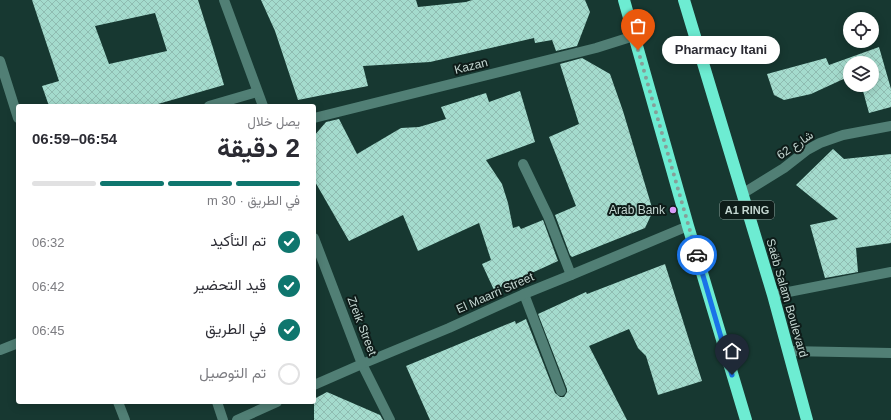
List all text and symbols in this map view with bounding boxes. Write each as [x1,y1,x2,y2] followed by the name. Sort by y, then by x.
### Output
[621,9,655,50] pin
[843,12,879,92] map controls
[843,12,879,48] button: locate
[627,15,649,37] icon: bag
[662,36,780,64] callout: Pharmacy Itani
[675,42,767,57] text: Pharmacy Itani
[453,55,489,77] street label: Kazan
[843,56,879,92] button: layers
[248,114,300,129] text: يصل خلال
[774,128,817,164] street label: شارع 62
[32,130,117,147] text: 06:54–06:59
[217,133,300,163] text: 2 دقيقة
[207,193,300,208] text: في الطريق · 30 m
[720,201,774,219] road number: A1 RING
[609,203,666,217] place label: Arab Bank
[668,205,678,215] marker: Arab Bank
[278,231,300,253] icon: check
[210,232,266,249] text: تم التأكيد
[32,235,65,250] text: 06:32
[677,235,717,275] courier
[763,237,811,359] street label: Saëb Salam Boulevard
[686,244,708,266] icon: car
[454,269,537,316] street label: El Maarri Street
[278,275,300,297] icon: check
[194,276,266,293] text: قيد التحضير
[32,279,65,294] text: 06:42
[344,295,380,358] street label: Zreik Street
[278,319,300,341] icon: check
[205,320,266,337] text: في الطريق
[32,323,65,338] text: 06:45
[715,334,749,375] pin
[721,340,743,362] icon: home
[199,364,266,381] text: تم التوصيل

